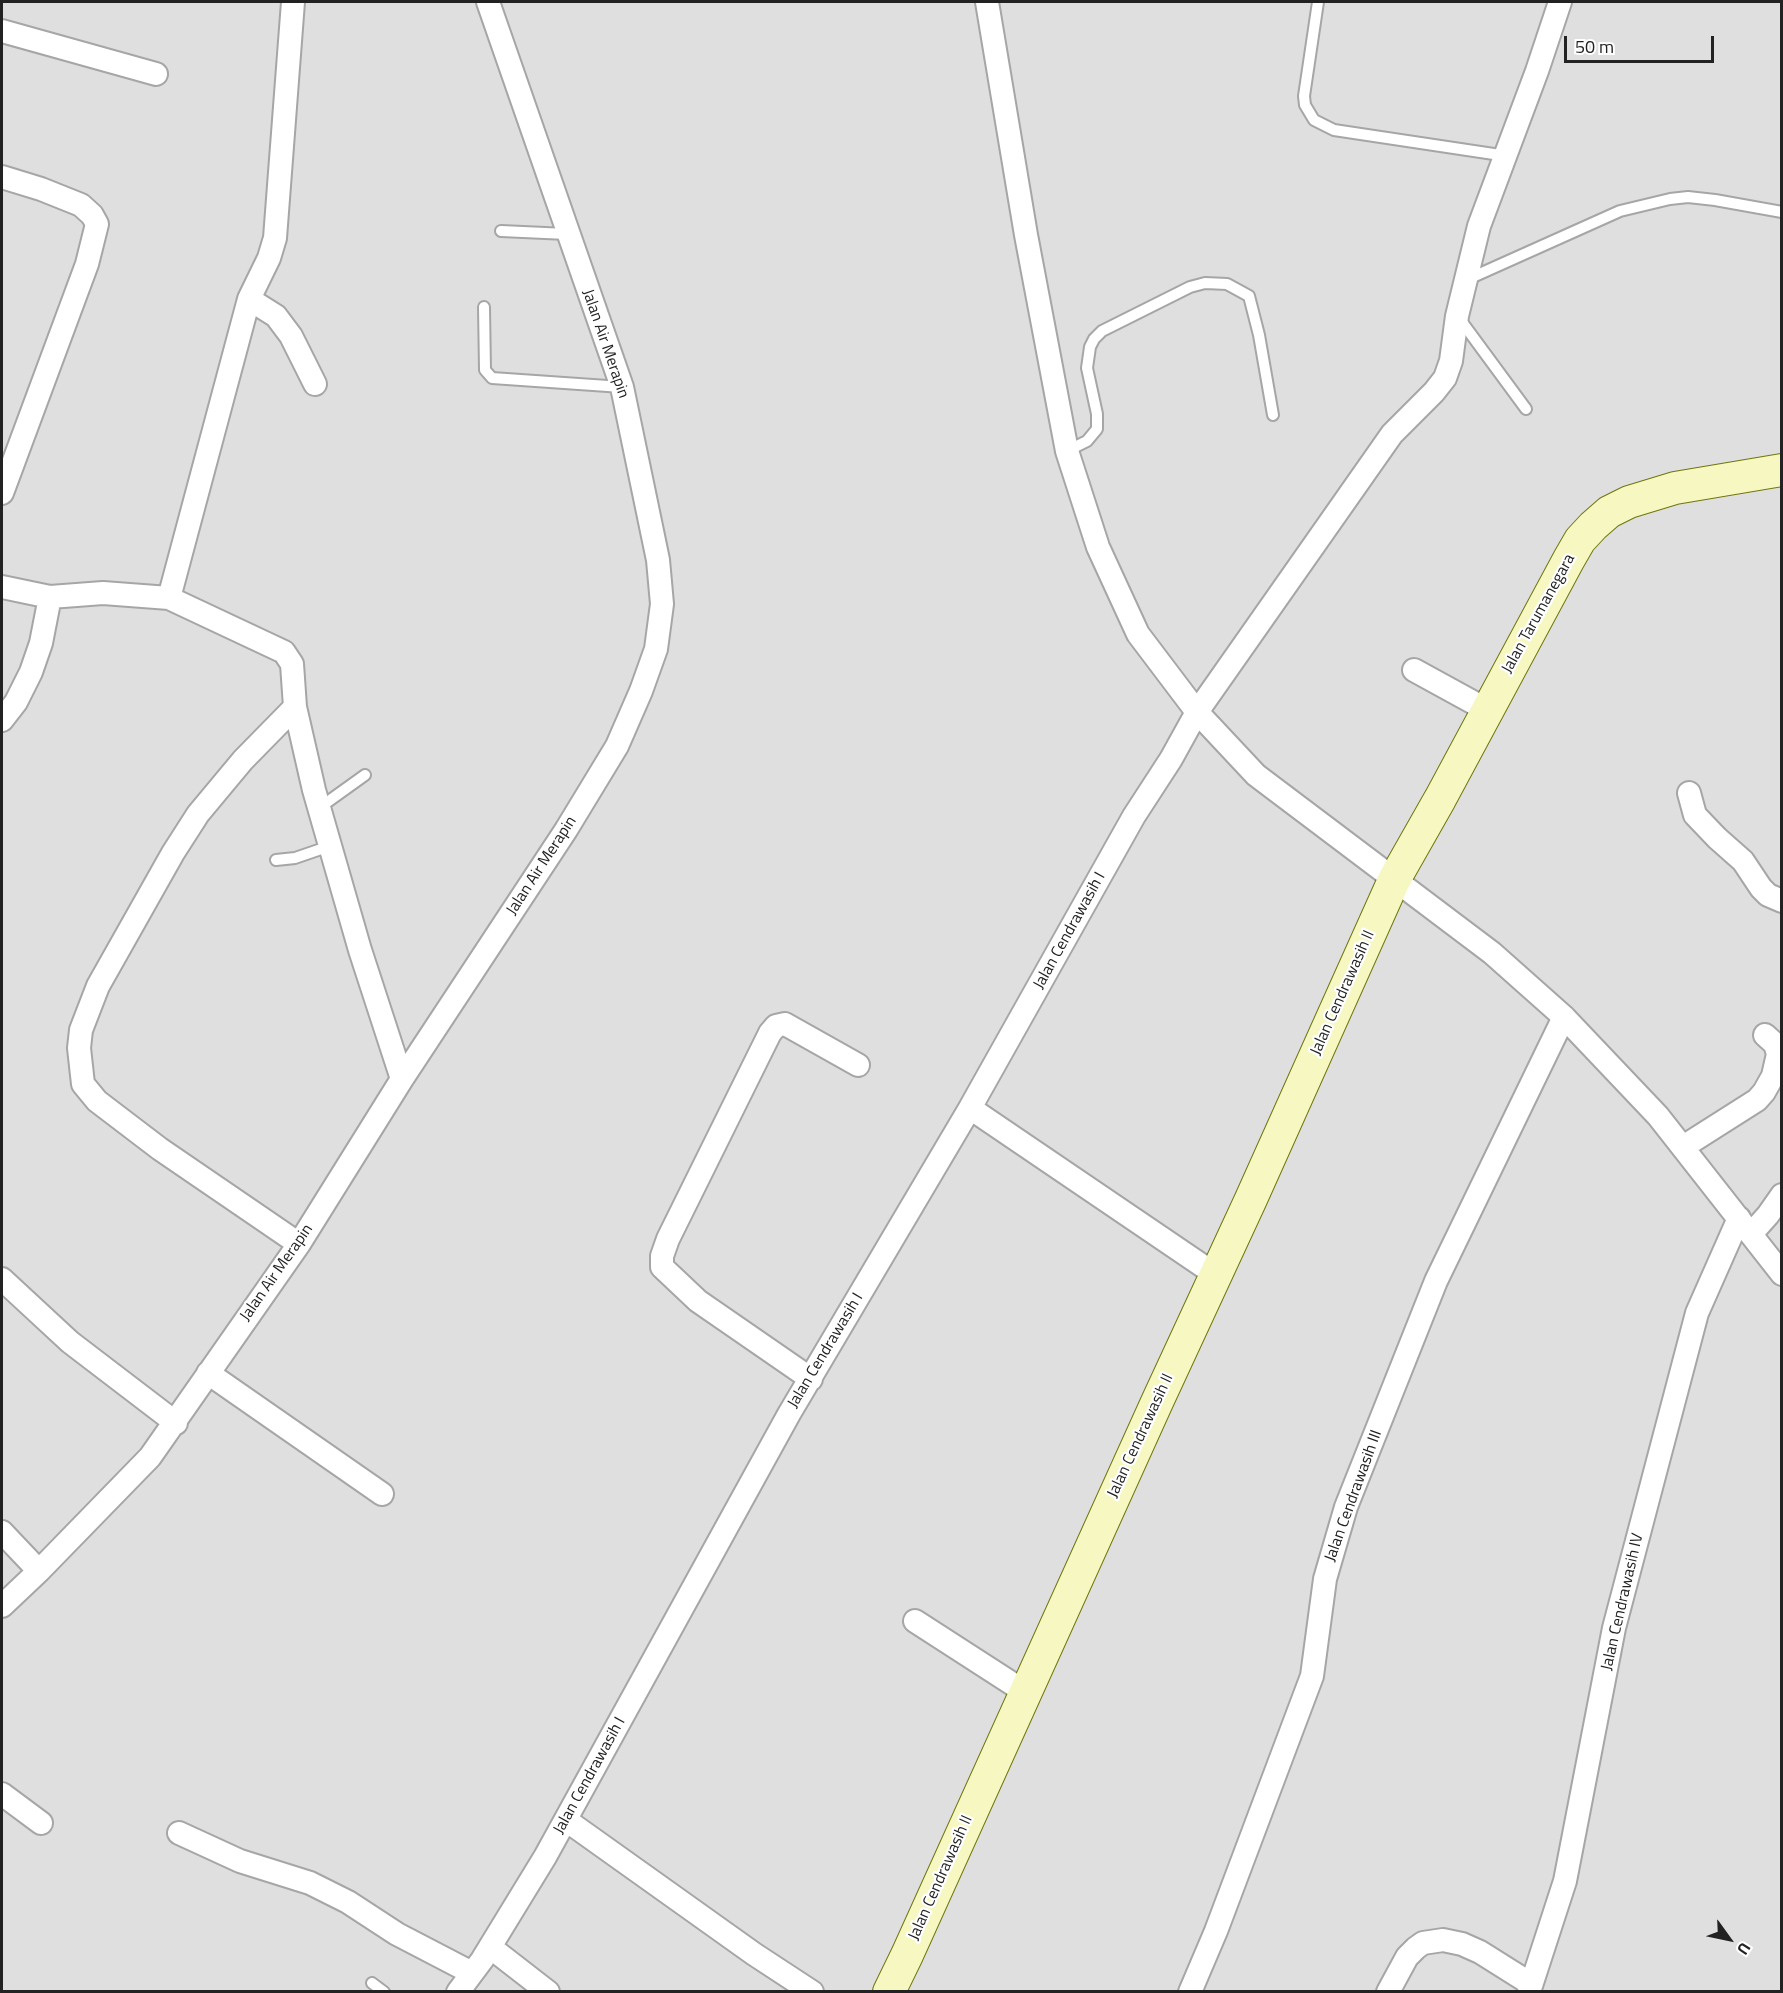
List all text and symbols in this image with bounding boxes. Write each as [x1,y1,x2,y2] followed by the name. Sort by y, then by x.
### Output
[1567,24,1717,62] scale bar
[1575,33,1614,60] text: 50 m
[577,287,633,401] street label: Jalan Air Merapin
[1498,551,1580,677] street label: Jalan Tarumanegara
[503,813,581,919] street label: Jalan Air Merapin
[1030,869,1110,993] street label: Jalan Cendrawasih I
[1307,928,1379,1058] street label: Jalan Cendrawasih II
[236,1221,318,1325] street label: Jalan Air Merapin
[784,1290,868,1412] street label: Jalan Cendrawasih I
[1104,1371,1178,1501] street label: Jalan Cendrawasih II
[1321,1428,1387,1564] street label: Jalan Cendrawasih III
[1598,1532,1648,1672] street label: Jalan Cendrawasih IV
[550,1714,630,1838] street label: Jalan Cendrawasih I
[905,1813,977,1943] street label: Jalan Cendrawasih II
[1699,1909,1759,1969] north arrow
[1731,1938,1757,1960] text: U

